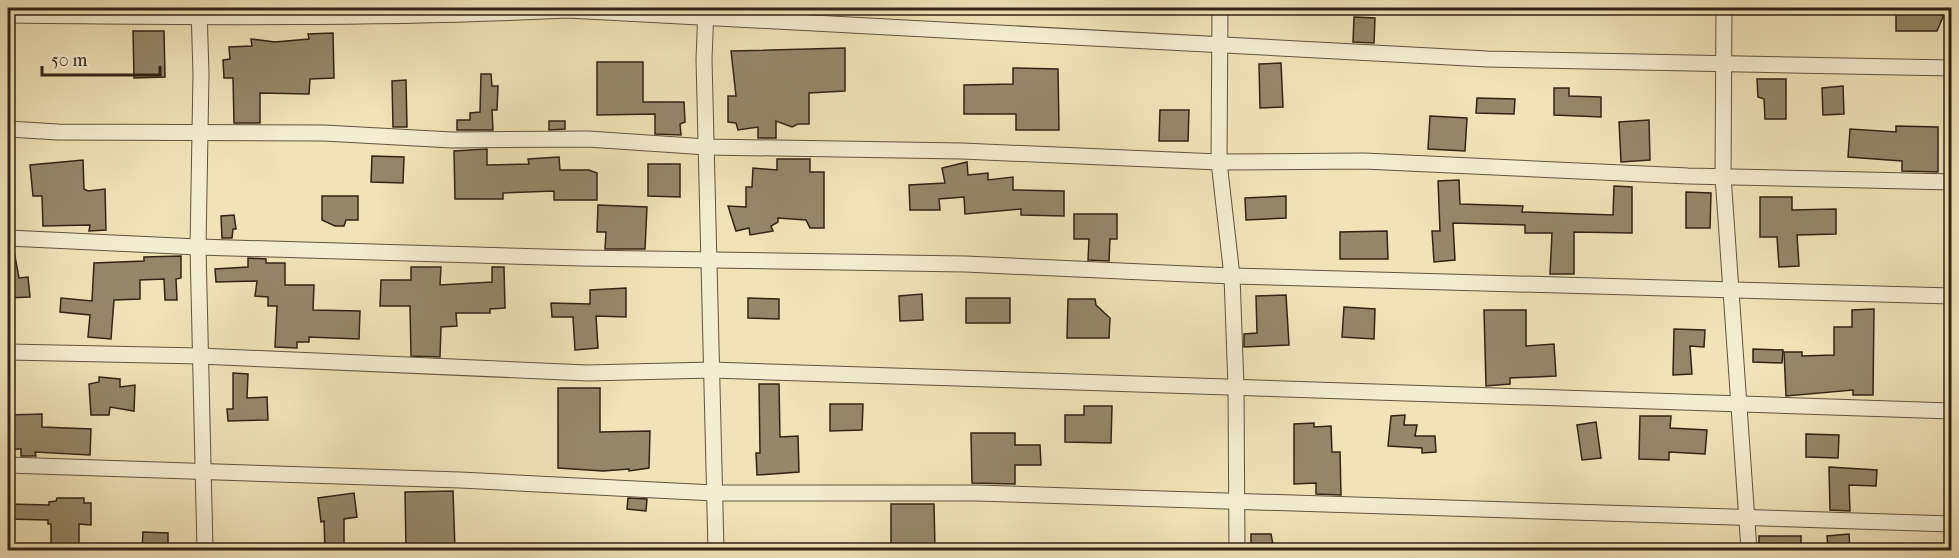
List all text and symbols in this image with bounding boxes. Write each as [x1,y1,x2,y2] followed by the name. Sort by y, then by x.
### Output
[42,39,160,77] scale bar
[51,50,88,71] text: 50 m

